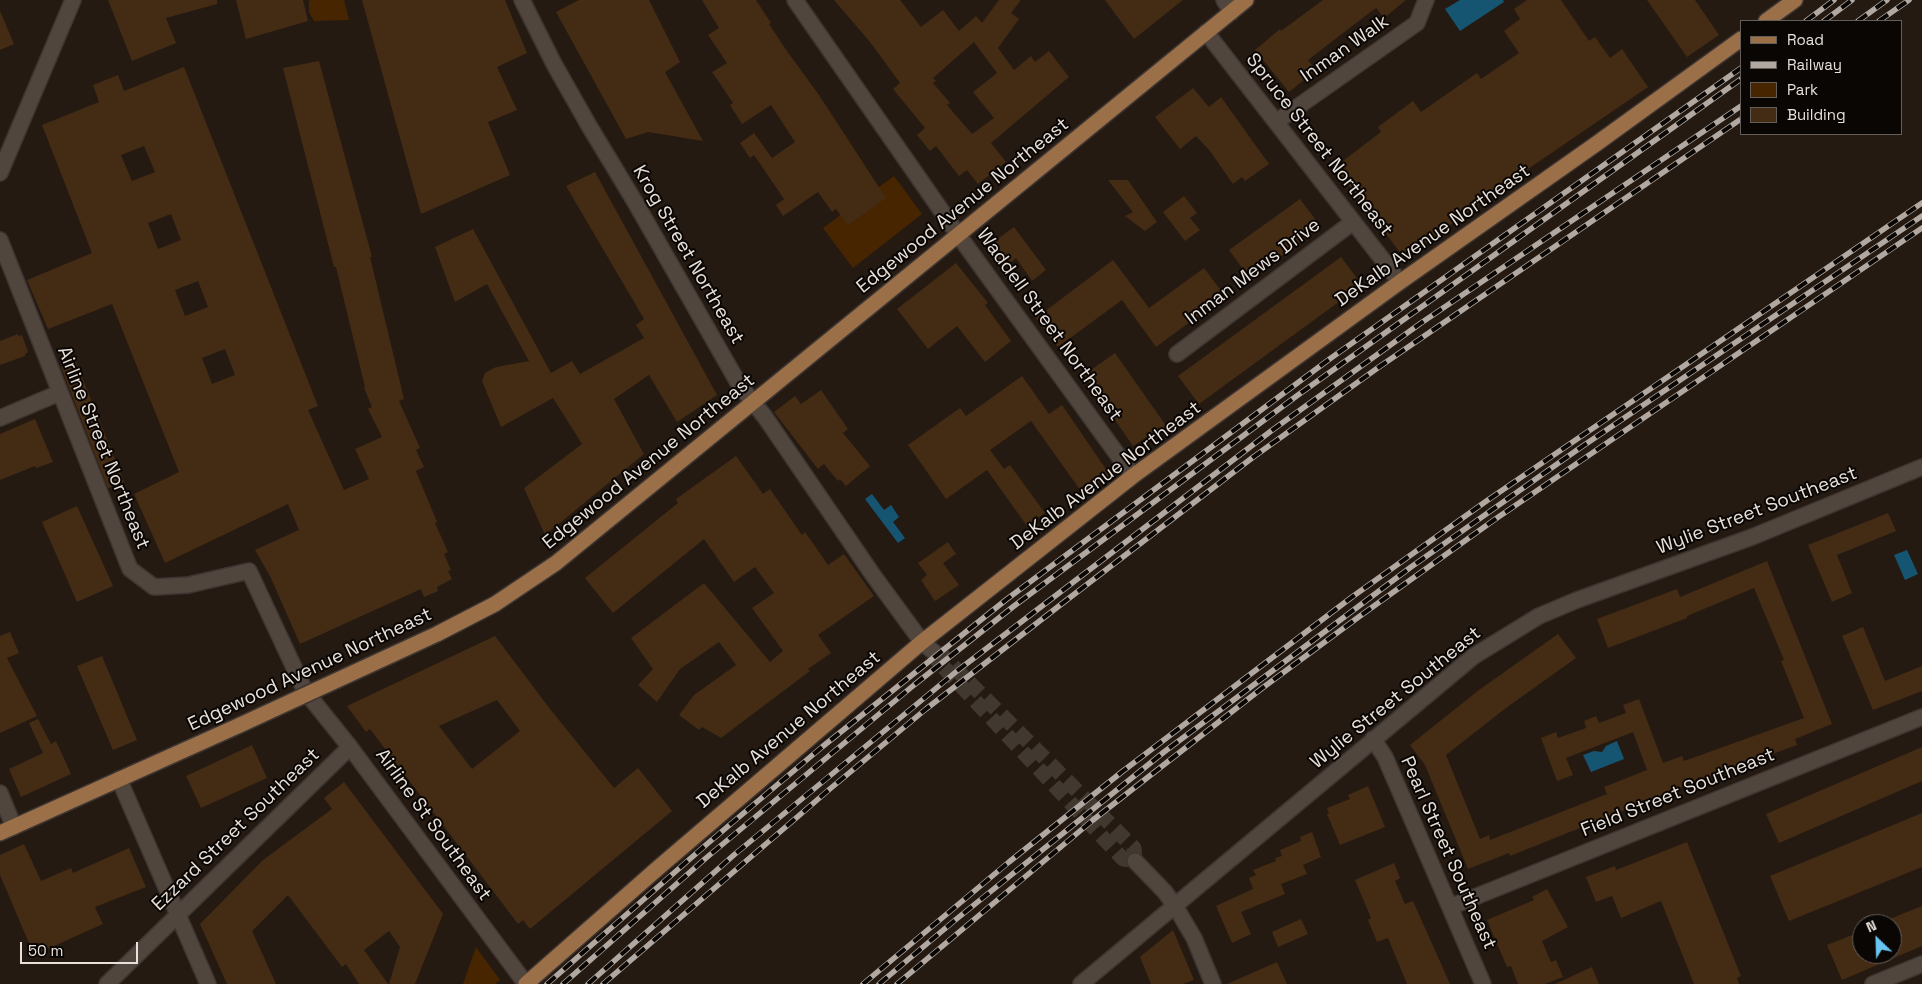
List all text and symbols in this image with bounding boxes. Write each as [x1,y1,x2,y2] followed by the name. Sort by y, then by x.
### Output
[1297,10,1393,88] street label: Inman Walk
[1740,20,1902,135] legend
[1787,30,1824,49] text: Road
[1241,49,1397,241] street label: Spruce Street Northeast
[1787,55,1842,74] text: Railway
[1787,80,1818,99] text: Park
[1787,105,1846,124] text: Building
[852,113,1074,299] street label: Edgewood Avenue Northeast
[1331,160,1535,312] street label: DeKalb Avenue Northeast
[627,162,749,348] street label: Krog Street Northeast
[1181,214,1325,330] street label: Inman Mews Drive
[971,224,1127,426] street label: Waddell Street Northeast
[52,343,154,553] street label: Airline Street Northeast
[538,369,760,555] street label: Edgewood Avenue Northeast
[1006,397,1206,555] street label: DeKalb Avenue Northeast
[1654,462,1860,560] street label: Wylie Street Southeast
[184,603,436,737] street label: Edgewood Avenue Northeast
[1306,622,1486,774] street label: Wylie Street Southeast
[693,646,885,814] street label: DeKalb Avenue Northeast
[147,744,325,916] street label: Ezzard Street Southeast
[1578,744,1778,842] street label: Field Street Southeast
[370,745,496,905] street label: Airline St Southeast
[1395,753,1501,953] street label: Pearl Street Southeast
[1852,914,1902,964] north arrow
[1863,916,1879,936] text: N
[22,932,140,964] scale bar
[28,941,63,960] text: 50 m

